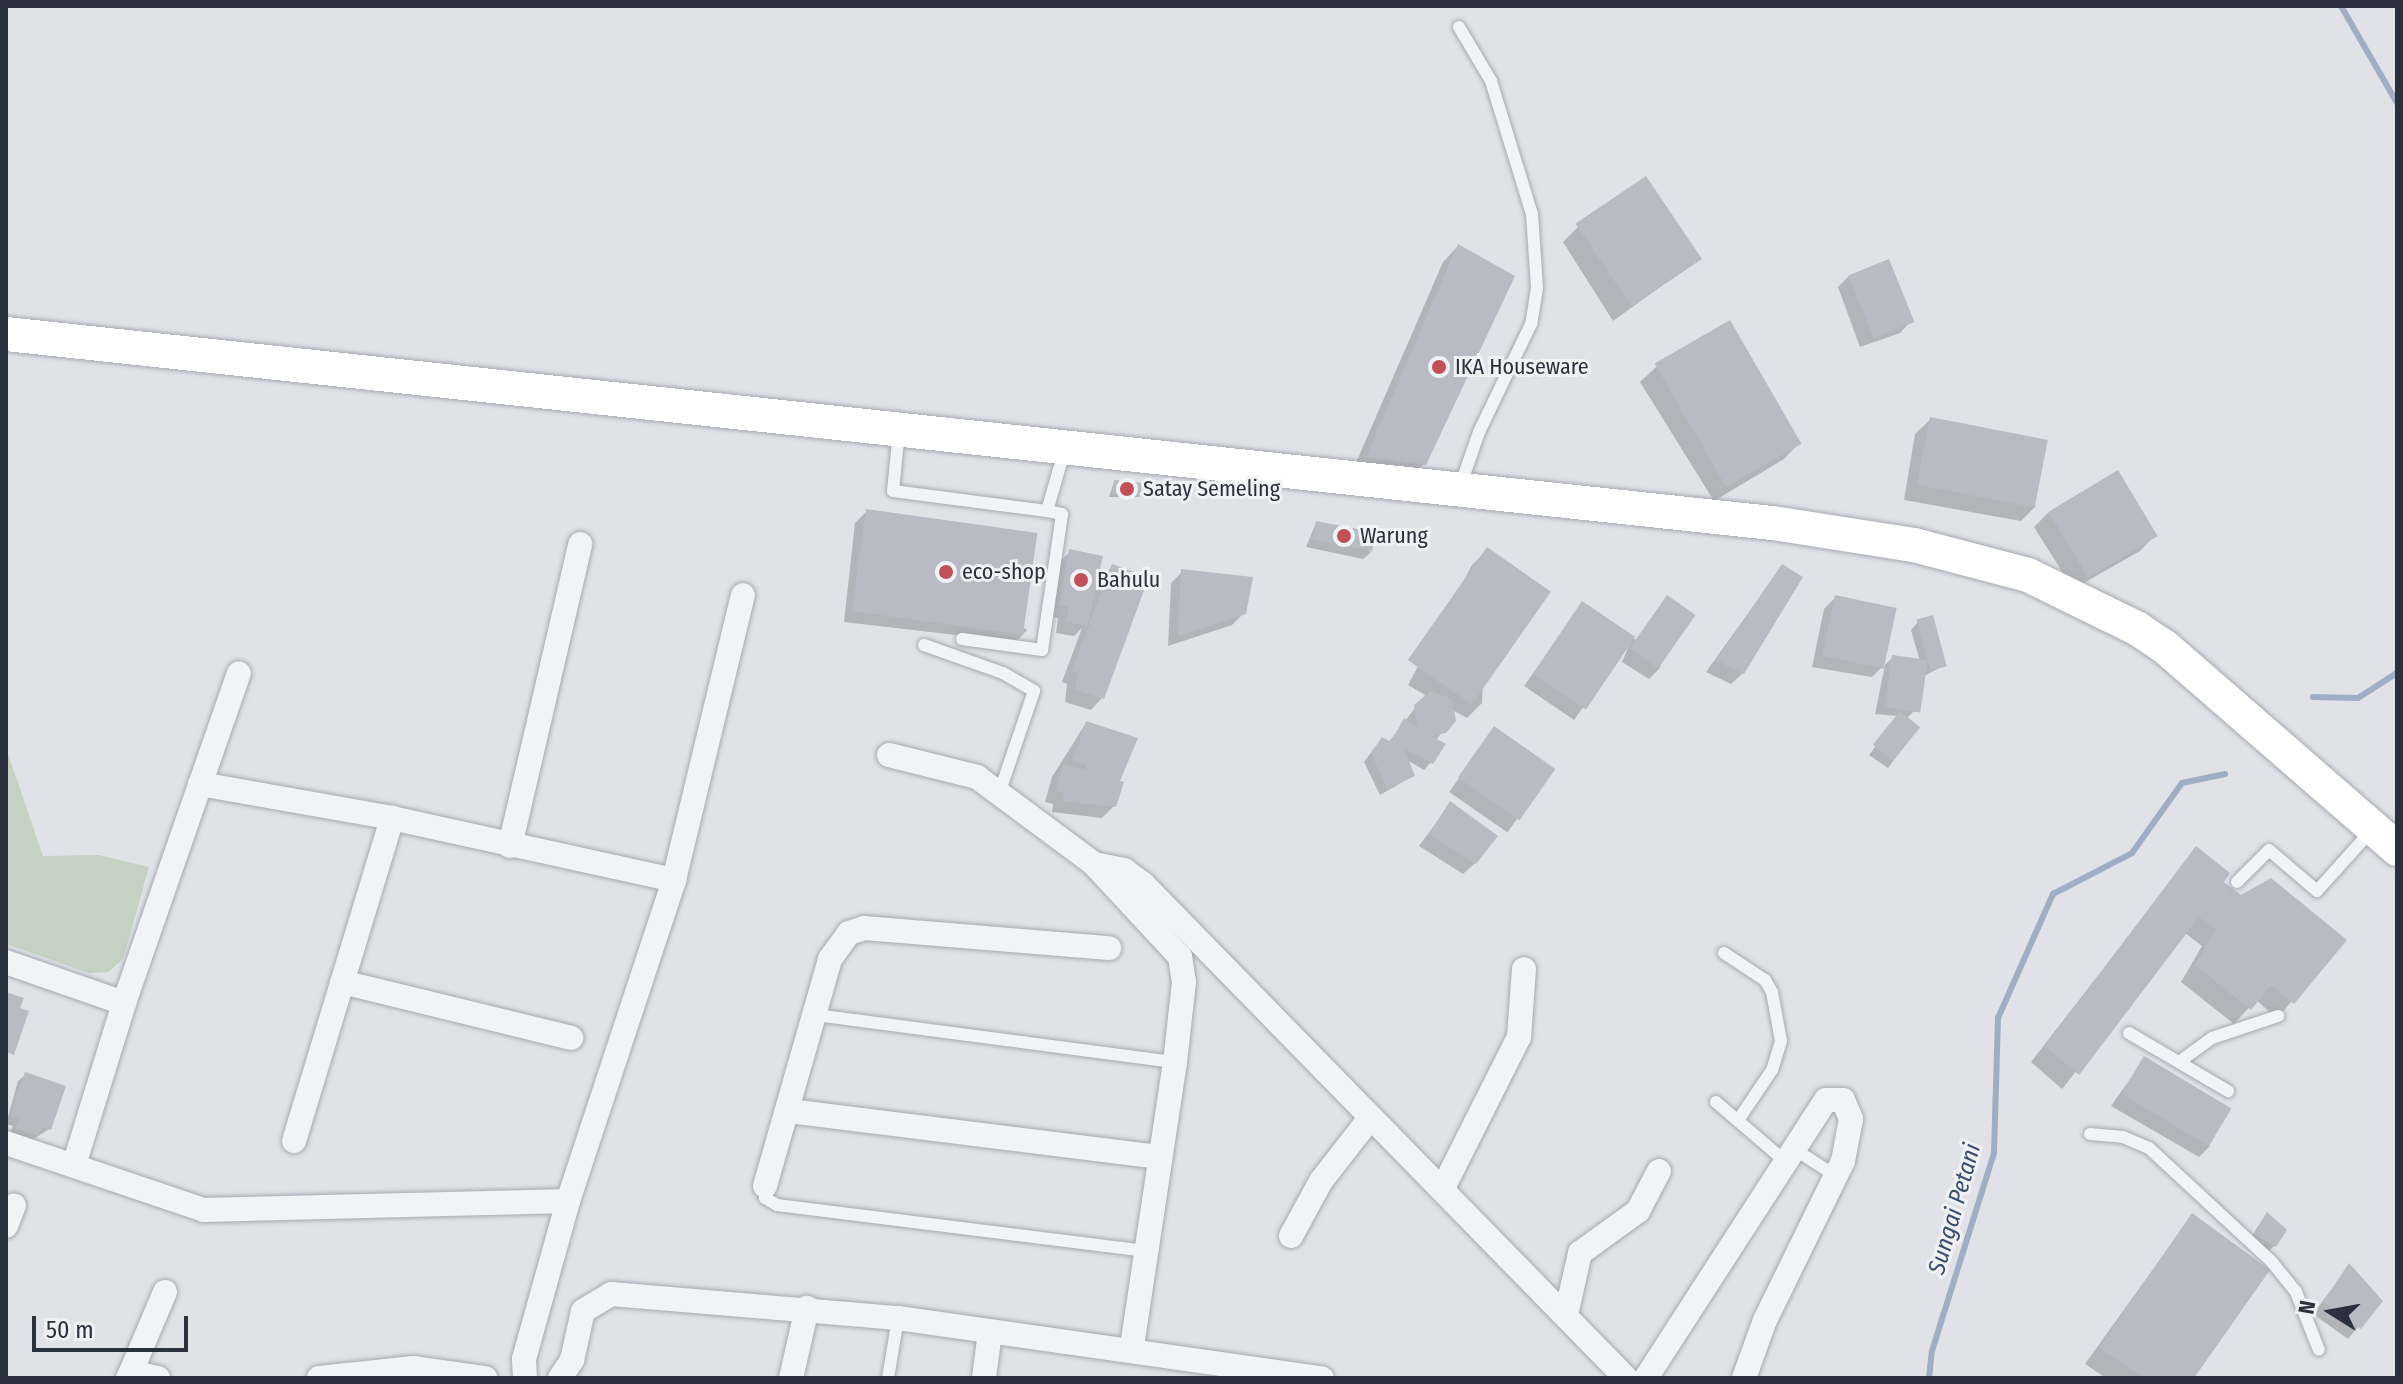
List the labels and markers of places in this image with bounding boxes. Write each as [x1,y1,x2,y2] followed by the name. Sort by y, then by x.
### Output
[1455,354,1589,380] place label: IKA Houseware
[1430,358,1448,376] marker: IKA Houseware
[1143,476,1280,502] place label: Satay Semeling
[1118,480,1136,498] marker: Satay Semeling
[1360,523,1428,549] place label: Warung
[1335,527,1353,545] marker: Warung
[962,559,1046,585] place label: eco-shop
[937,563,955,581] marker: eco-shop
[1097,567,1160,593] place label: Bahulu
[1072,571,1090,589] marker: Bahulu

